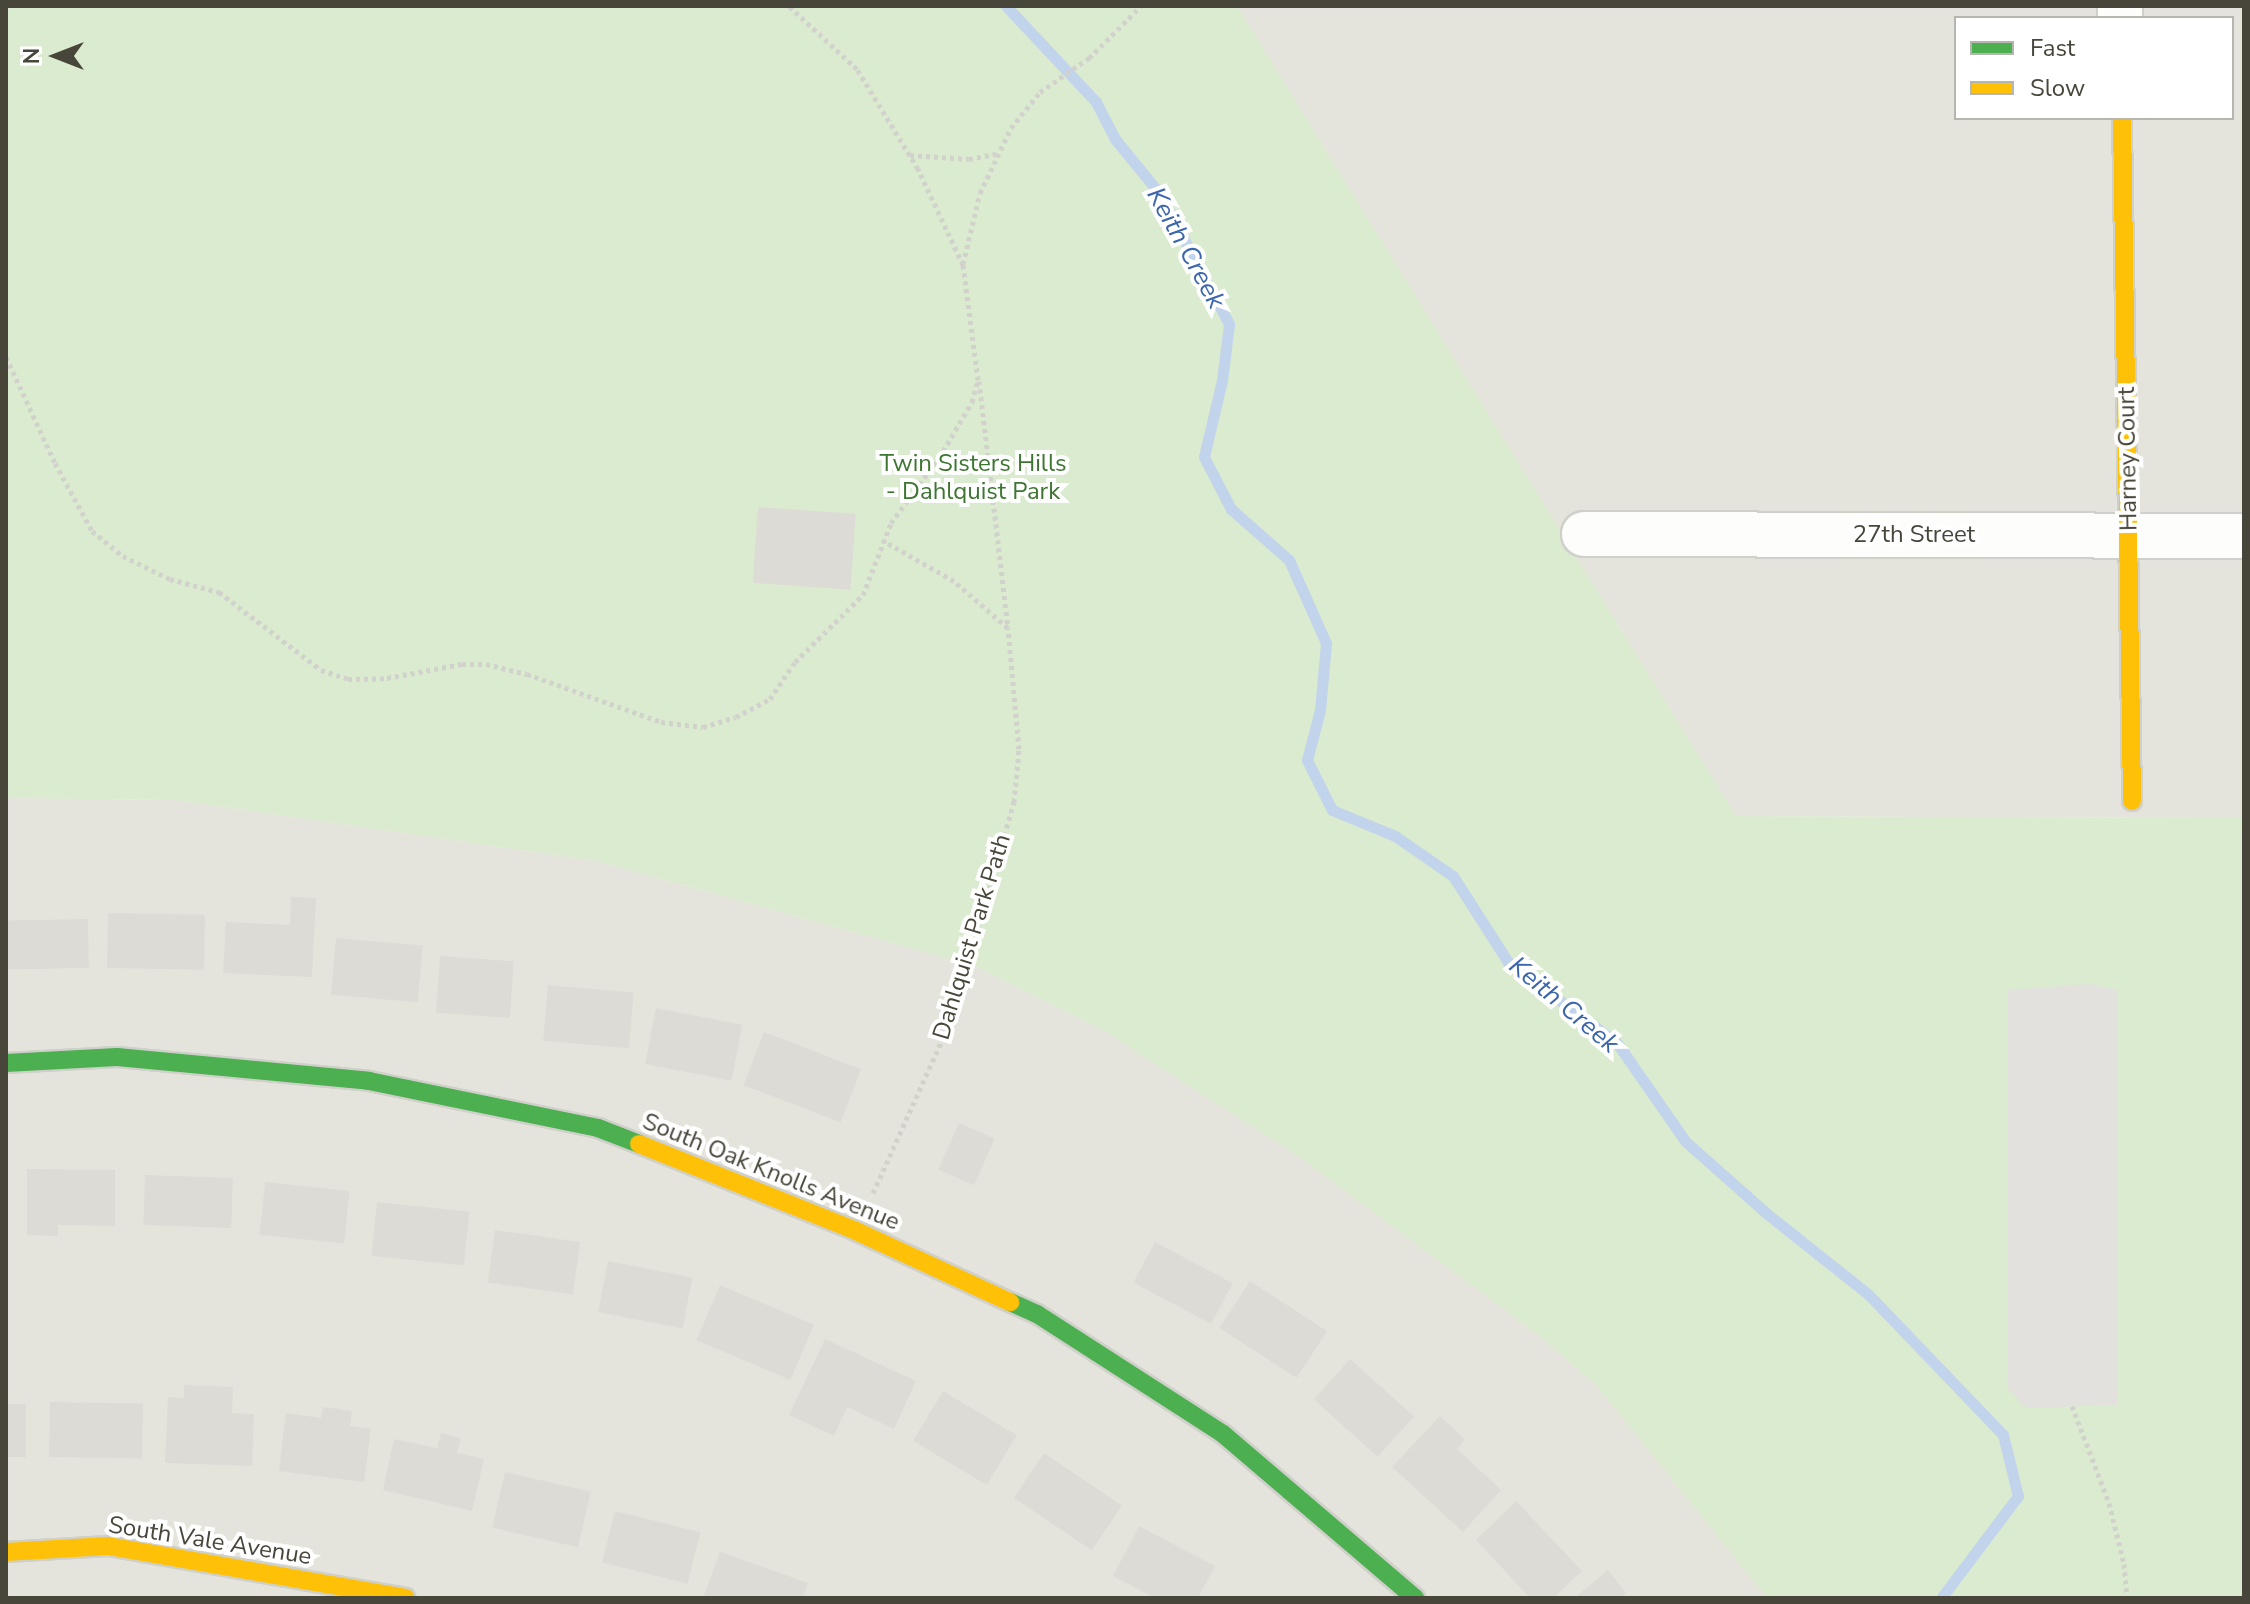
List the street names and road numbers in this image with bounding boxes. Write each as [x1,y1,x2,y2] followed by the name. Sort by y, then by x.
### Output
[2112,387,2144,531] street label: Harney Court
[1853,521,1975,549] street label: 27th Street
[927,831,1017,1043] street label: Dahlquist Park Path
[638,1107,904,1237] street label: South Oak Knolls Avenue
[106,1511,314,1571] street label: South Vale Avenue

